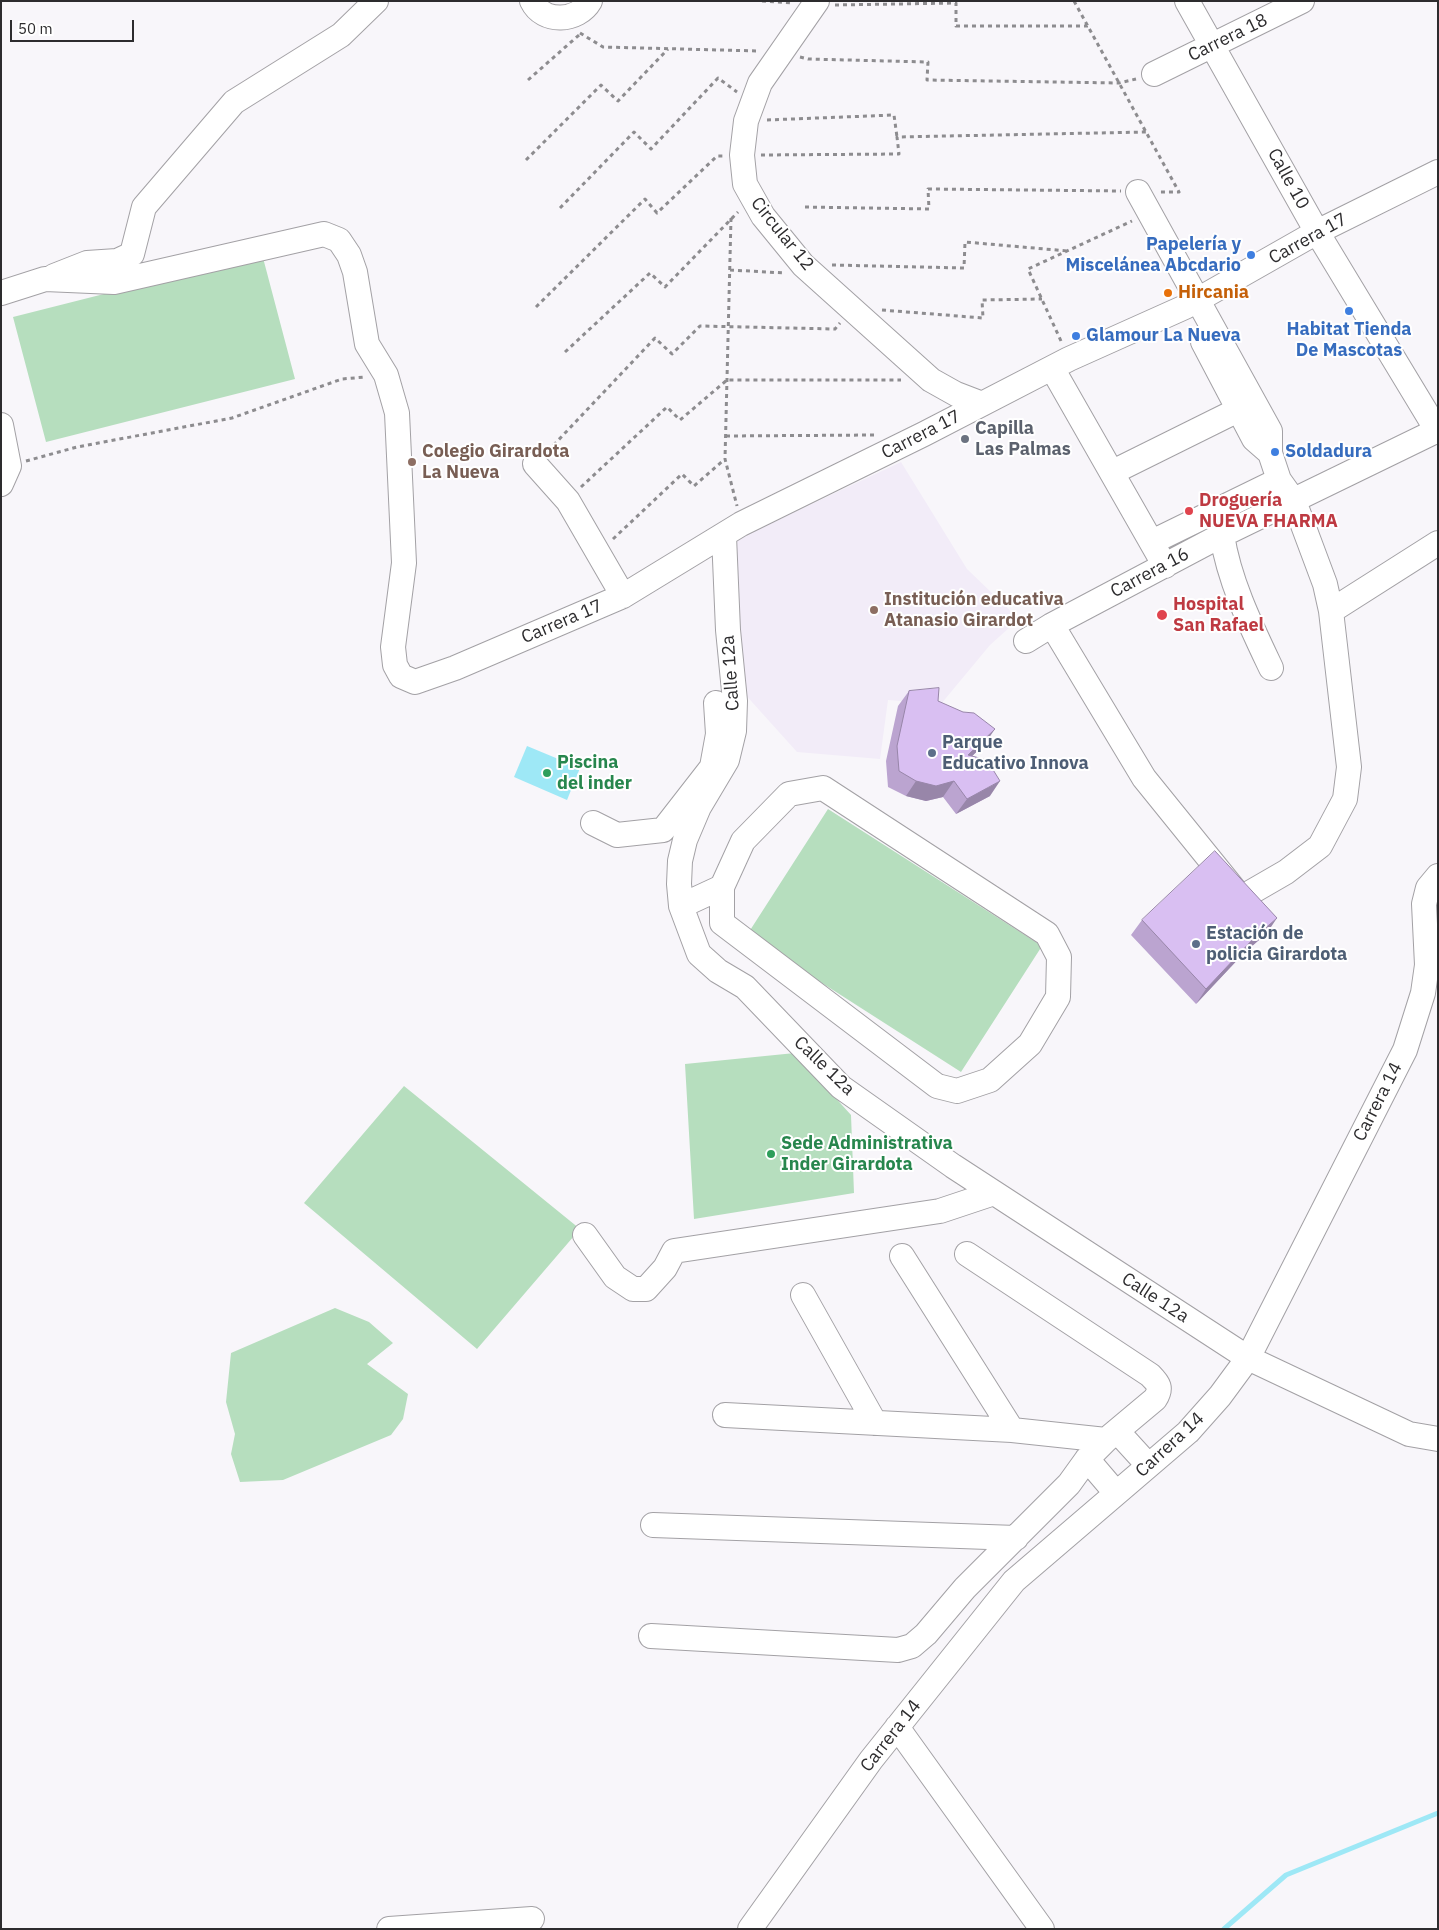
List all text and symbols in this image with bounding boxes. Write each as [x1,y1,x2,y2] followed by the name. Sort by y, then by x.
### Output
[1185,9,1271,67] street label: Carrera 18
[12,10,136,42] scale bar
[18,19,53,38] text: 50 m
[1263,145,1313,213] street label: Calle 10
[746,193,818,275] street label: Circular 12
[1265,209,1351,269] street label: Carrera 17
[1065,234,1241,276] place label: Papelería y Miscelánea Abcdario
[1245,249,1257,261] marker: Papelería y Miscelánea Abcdario
[1178,282,1249,304] place label: Hircania
[1162,287,1174,299] marker: Hircania
[1343,305,1355,317] marker: Habitat Tienda De Mascotas
[1286,319,1412,362] place label: Habitat Tienda De Mascotas
[1086,325,1241,347] place label: Glamour La Nueva
[1070,330,1082,342] marker: Glamour La Nueva
[878,406,964,464] street label: Carrera 17
[975,418,1071,460] place label: Capilla Las Palmas
[959,433,971,445] marker: Capilla Las Palmas
[422,441,570,484] place label: Colegio Girardota La Nueva
[1285,441,1372,463] place label: Soldadura
[1269,446,1281,458] marker: Soldadura
[406,456,418,468] marker: Colegio Girardota La Nueva
[1199,490,1338,532] place label: Droguería NUEVA FHARMA
[1183,505,1195,517] marker: Droguería NUEVA FHARMA
[1107,543,1193,603] street label: Carrera 16
[884,589,1064,632] place label: Institución educativa Atanasio Girardot
[1173,594,1264,636] place label: Hospital San Rafael
[518,595,606,649] street label: Carrera 17
[868,604,880,616] marker: Institución educativa Atanasio Girardot
[1155,608,1169,622] marker: Hospital San Rafael
[718,634,744,712] street label: Calle 12a
[942,732,1089,774] place label: Parque Educativo Innova
[926,747,938,759] marker: Parque Educativo Innova
[557,752,632,794] place label: Piscina del inder
[541,767,553,779] marker: Piscina del inder
[1206,923,1347,966] place label: Estación de policia Girardota
[1190,938,1202,950] marker: Estación de policia Girardota
[789,1032,859,1100] street label: Calle 12a
[1349,1059,1407,1145] street label: Carrera 14
[781,1133,953,1176] place label: Sede Administrativa Inder Girardota
[765,1148,777,1160] marker: Sede Administrativa Inder Girardota
[1117,1268,1193,1328] street label: Calle 12a
[1131,1408,1209,1482] street label: Carrera 14
[856,1696,926,1776] street label: Carrera 14

